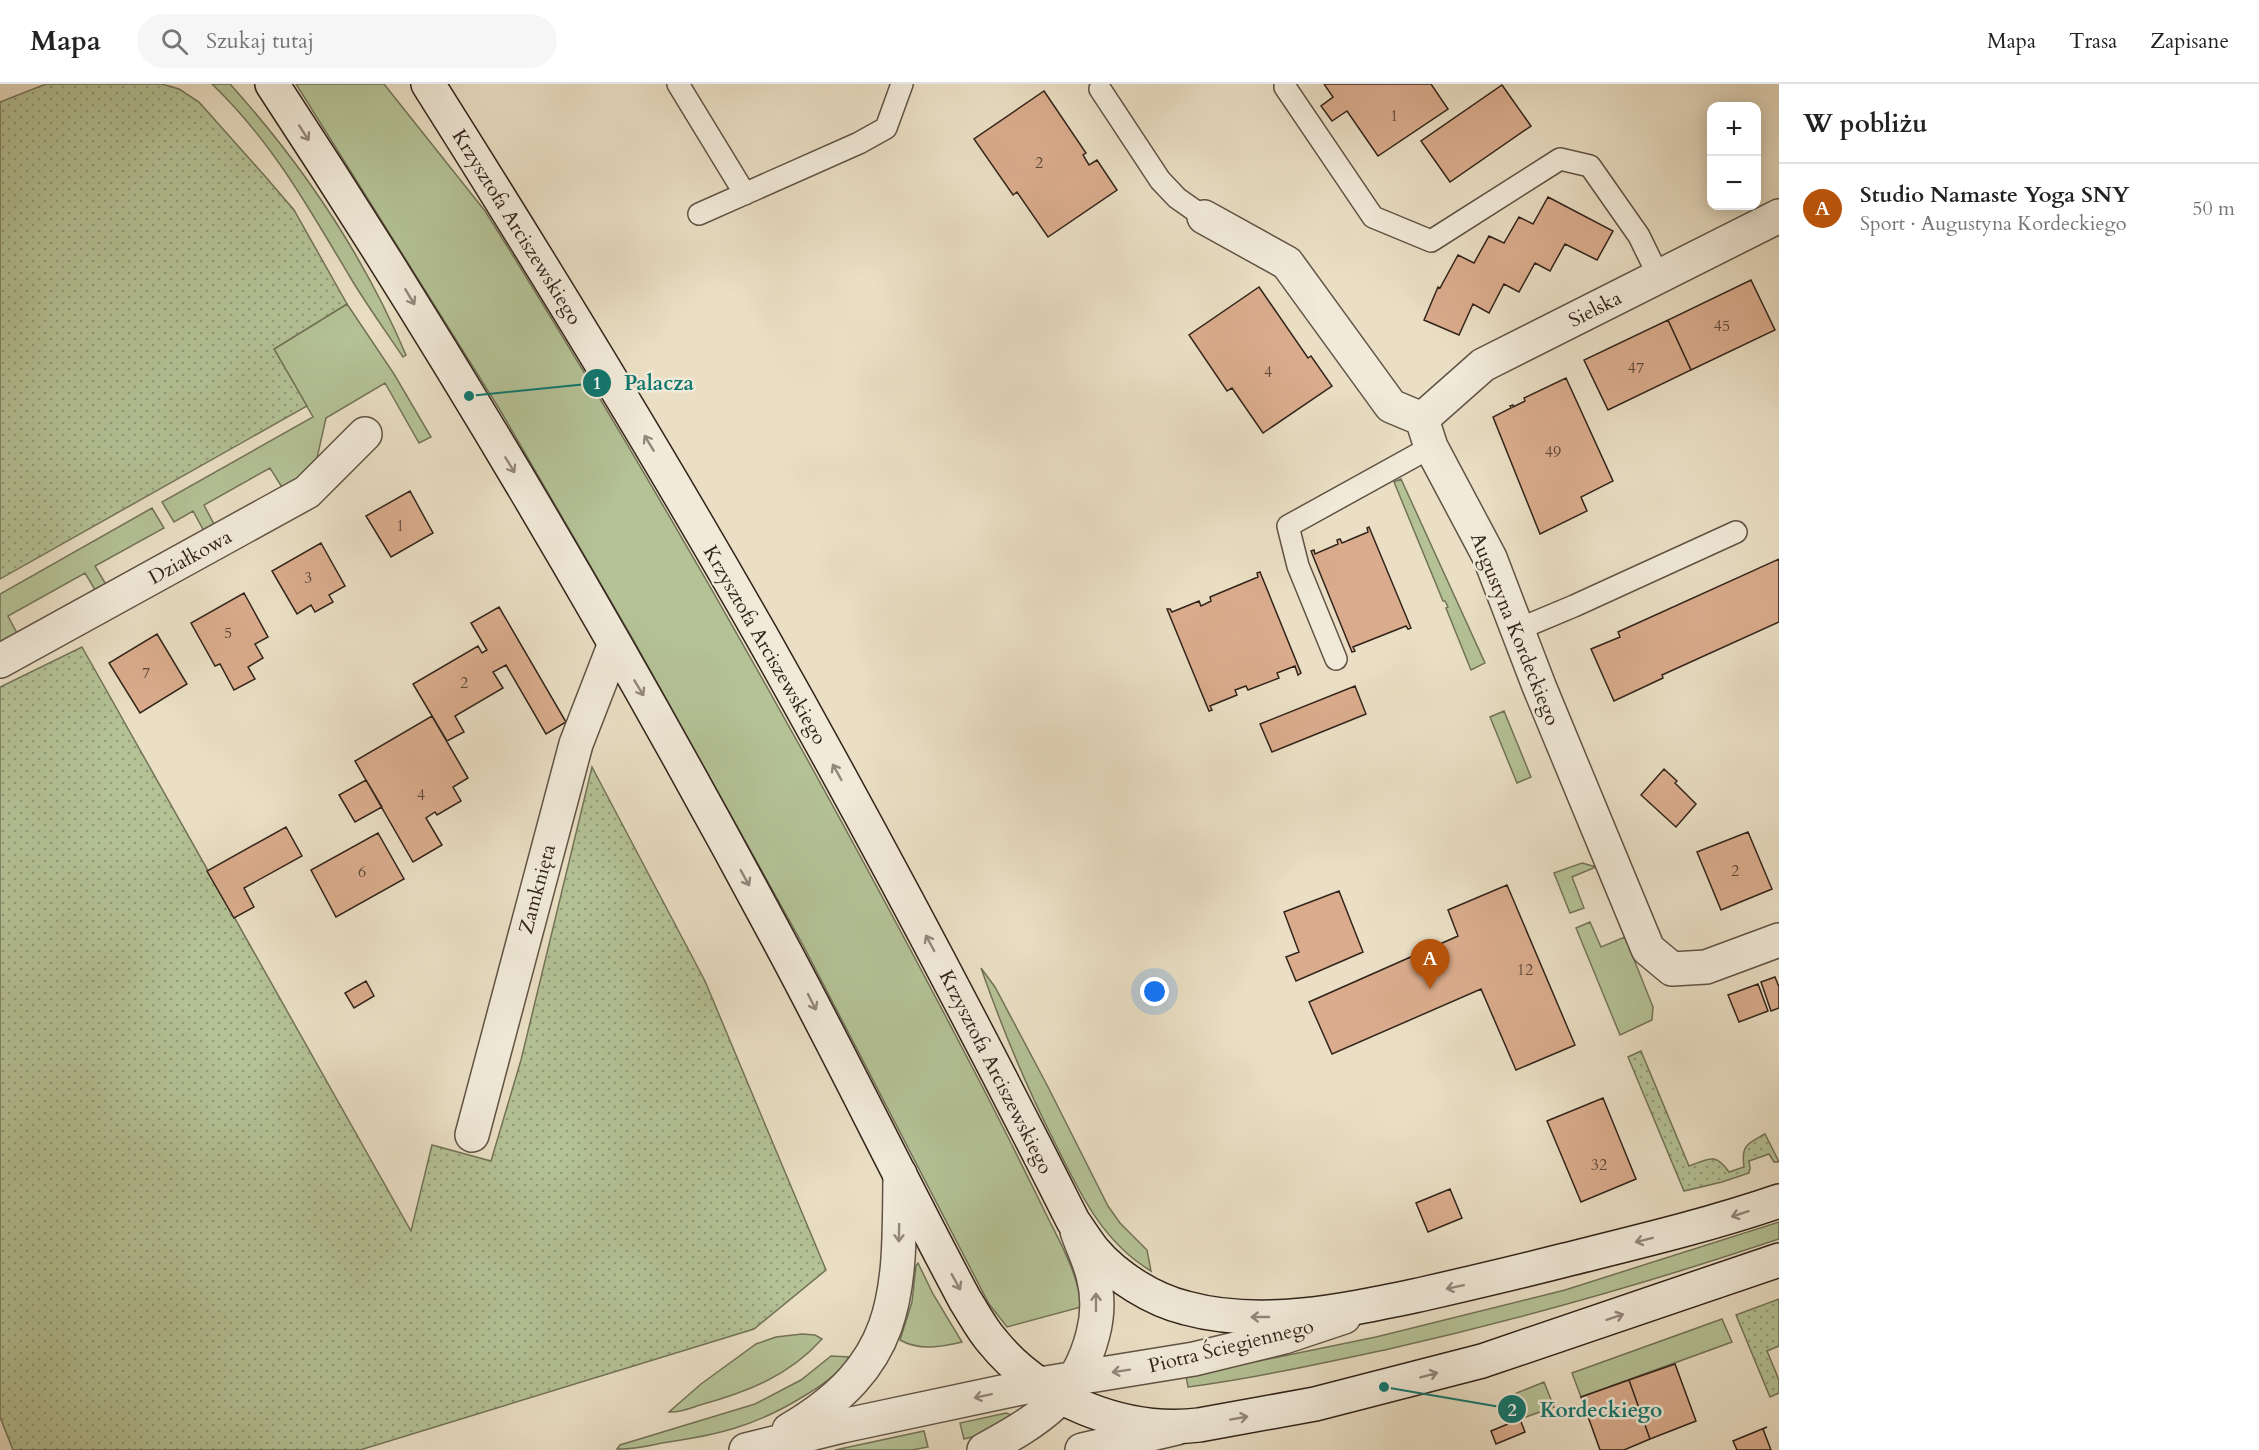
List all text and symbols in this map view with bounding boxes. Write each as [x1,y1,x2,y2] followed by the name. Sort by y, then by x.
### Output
[137,14,557,68] search box
[30,22,101,60] text: Mapa
[158,25,191,58] icon: search
[206,26,314,56] text: Szukaj tutaj
[1987,27,2036,56] text: Mapa
[2069,27,2117,56] text: Trasa
[2150,27,2229,56] text: Zapisane
[1707,102,1761,210] map controls
[1707,102,1761,156] button: +
[1390,105,1398,127] house number: 1
[1803,106,1928,141] text: W pobliżu
[299,124,311,141] one-way arrow
[446,124,588,330] street label: Krzysztofa Arciszewskiego
[1035,152,1043,174] house number: 2
[1707,156,1761,210] button: −
[1860,180,2129,210] text: Studio Namaste Yoga SNY
[1815,195,1830,222] text: A
[2192,195,2235,222] text: 50 m
[1860,210,2127,237] text: Sport · Augustyna Kordeckiego
[1564,284,1626,334] street label: Sielska
[404,288,416,305] one-way arrow
[1714,315,1730,337] house number: 45
[1628,357,1644,379] house number: 47
[1264,361,1272,383] house number: 4
[582,363,706,402] callout: Palacza
[624,369,695,398] text: Palacza
[592,371,602,396] text: 1
[643,435,655,452] one-way arrow
[1545,441,1561,463] house number: 49
[504,456,516,473] one-way arrow
[396,515,404,537] house number: 1
[144,523,237,591] street label: Działkowa
[1464,529,1566,730] street label: Augustyna Kordeckiego
[697,541,833,750] street label: Krzysztofa Arciszewskiego
[304,567,312,589] house number: 3
[224,622,232,644] house number: 5
[142,662,150,684] house number: 7
[460,672,468,694] house number: 2
[634,679,646,696] one-way arrow
[831,763,842,781] one-way arrow
[417,784,425,806] house number: 4
[512,841,562,937] street label: Zamknięta
[1731,860,1739,882] house number: 2
[358,861,366,883] house number: 6
[739,869,751,886] one-way arrow
[923,934,935,952] one-way arrow
[1410,940,1450,989] pin: A
[1517,959,1533,981] house number: 12
[933,965,1059,1179] street label: Krzysztofa Arciszewskiego
[1140,977,1169,1006] your location
[806,993,818,1011] one-way arrow
[1591,1154,1607,1176] house number: 32
[1731,1209,1750,1220] one-way arrow
[894,1222,905,1242] one-way arrow
[1635,1235,1654,1246] one-way arrow
[950,1273,962,1290] one-way arrow
[1446,1281,1465,1293] one-way arrow
[1090,1293,1102,1313] one-way arrow
[1605,1310,1624,1321] one-way arrow
[1250,1311,1270,1323] one-way arrow
[1146,1312,1317,1380] street label: Piotra Ściegiennego
[1112,1366,1132,1377] one-way arrow
[1419,1369,1438,1380] one-way arrow
[1497,1390,1674,1429] callout: Kordeckiego
[974,1391,993,1403] one-way arrow
[1540,1396,1662,1425] text: Kordeckiego
[1507,1398,1517,1423] text: 2
[1229,1412,1248,1423] one-way arrow

